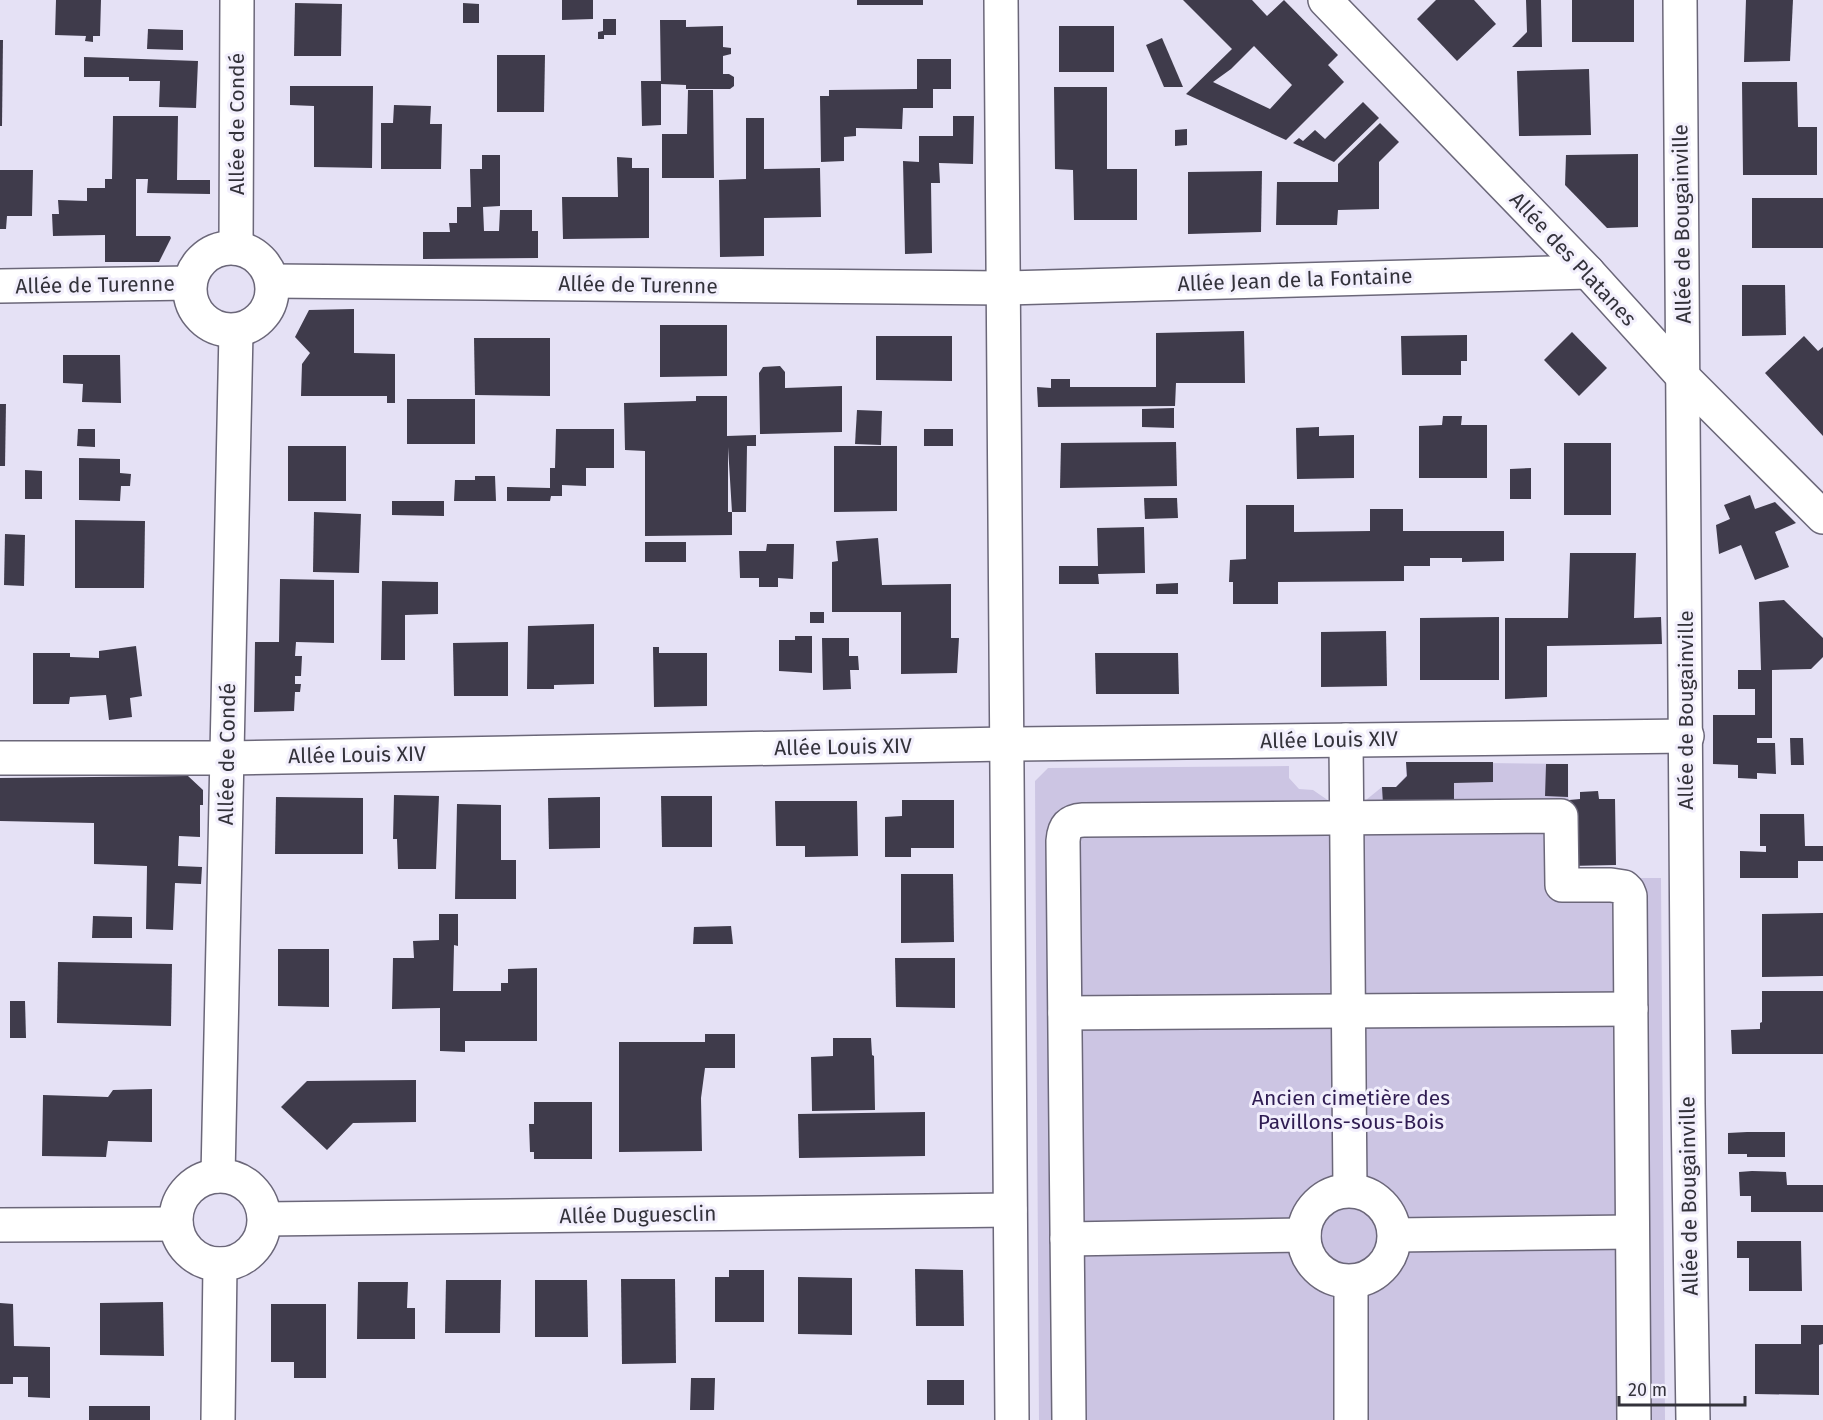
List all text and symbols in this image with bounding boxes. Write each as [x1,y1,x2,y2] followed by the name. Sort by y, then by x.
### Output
[224,53,250,195] street label: Allée de Condé
[1667,124,1697,324] street label: Allée de Bougainville
[1504,187,1642,332] street label: Allée des Platanes
[1177,263,1413,297] street label: Allée Jean de la Fontaine
[15,271,175,299] street label: Allée de Turenne
[558,271,718,299] street label: Allée de Turenne
[1673,610,1699,810] street label: Allée de Bougainville
[213,683,241,825] street label: Allée de Condé
[1260,726,1398,754] street label: Allée Louis XIV
[774,733,912,761] street label: Allée Louis XIV
[288,741,426,769] street label: Allée Louis XIV
[1252,1085,1450,1135] park label: Ancien cimetière des Pavillons-sous-Bois
[1674,1096,1704,1296] street label: Allée de Bougainville
[559,1201,717,1229] street label: Allée Duguesclin
[1619,1369,1745,1407] scale bar
[1628,1379,1667,1401] text: 20 m

